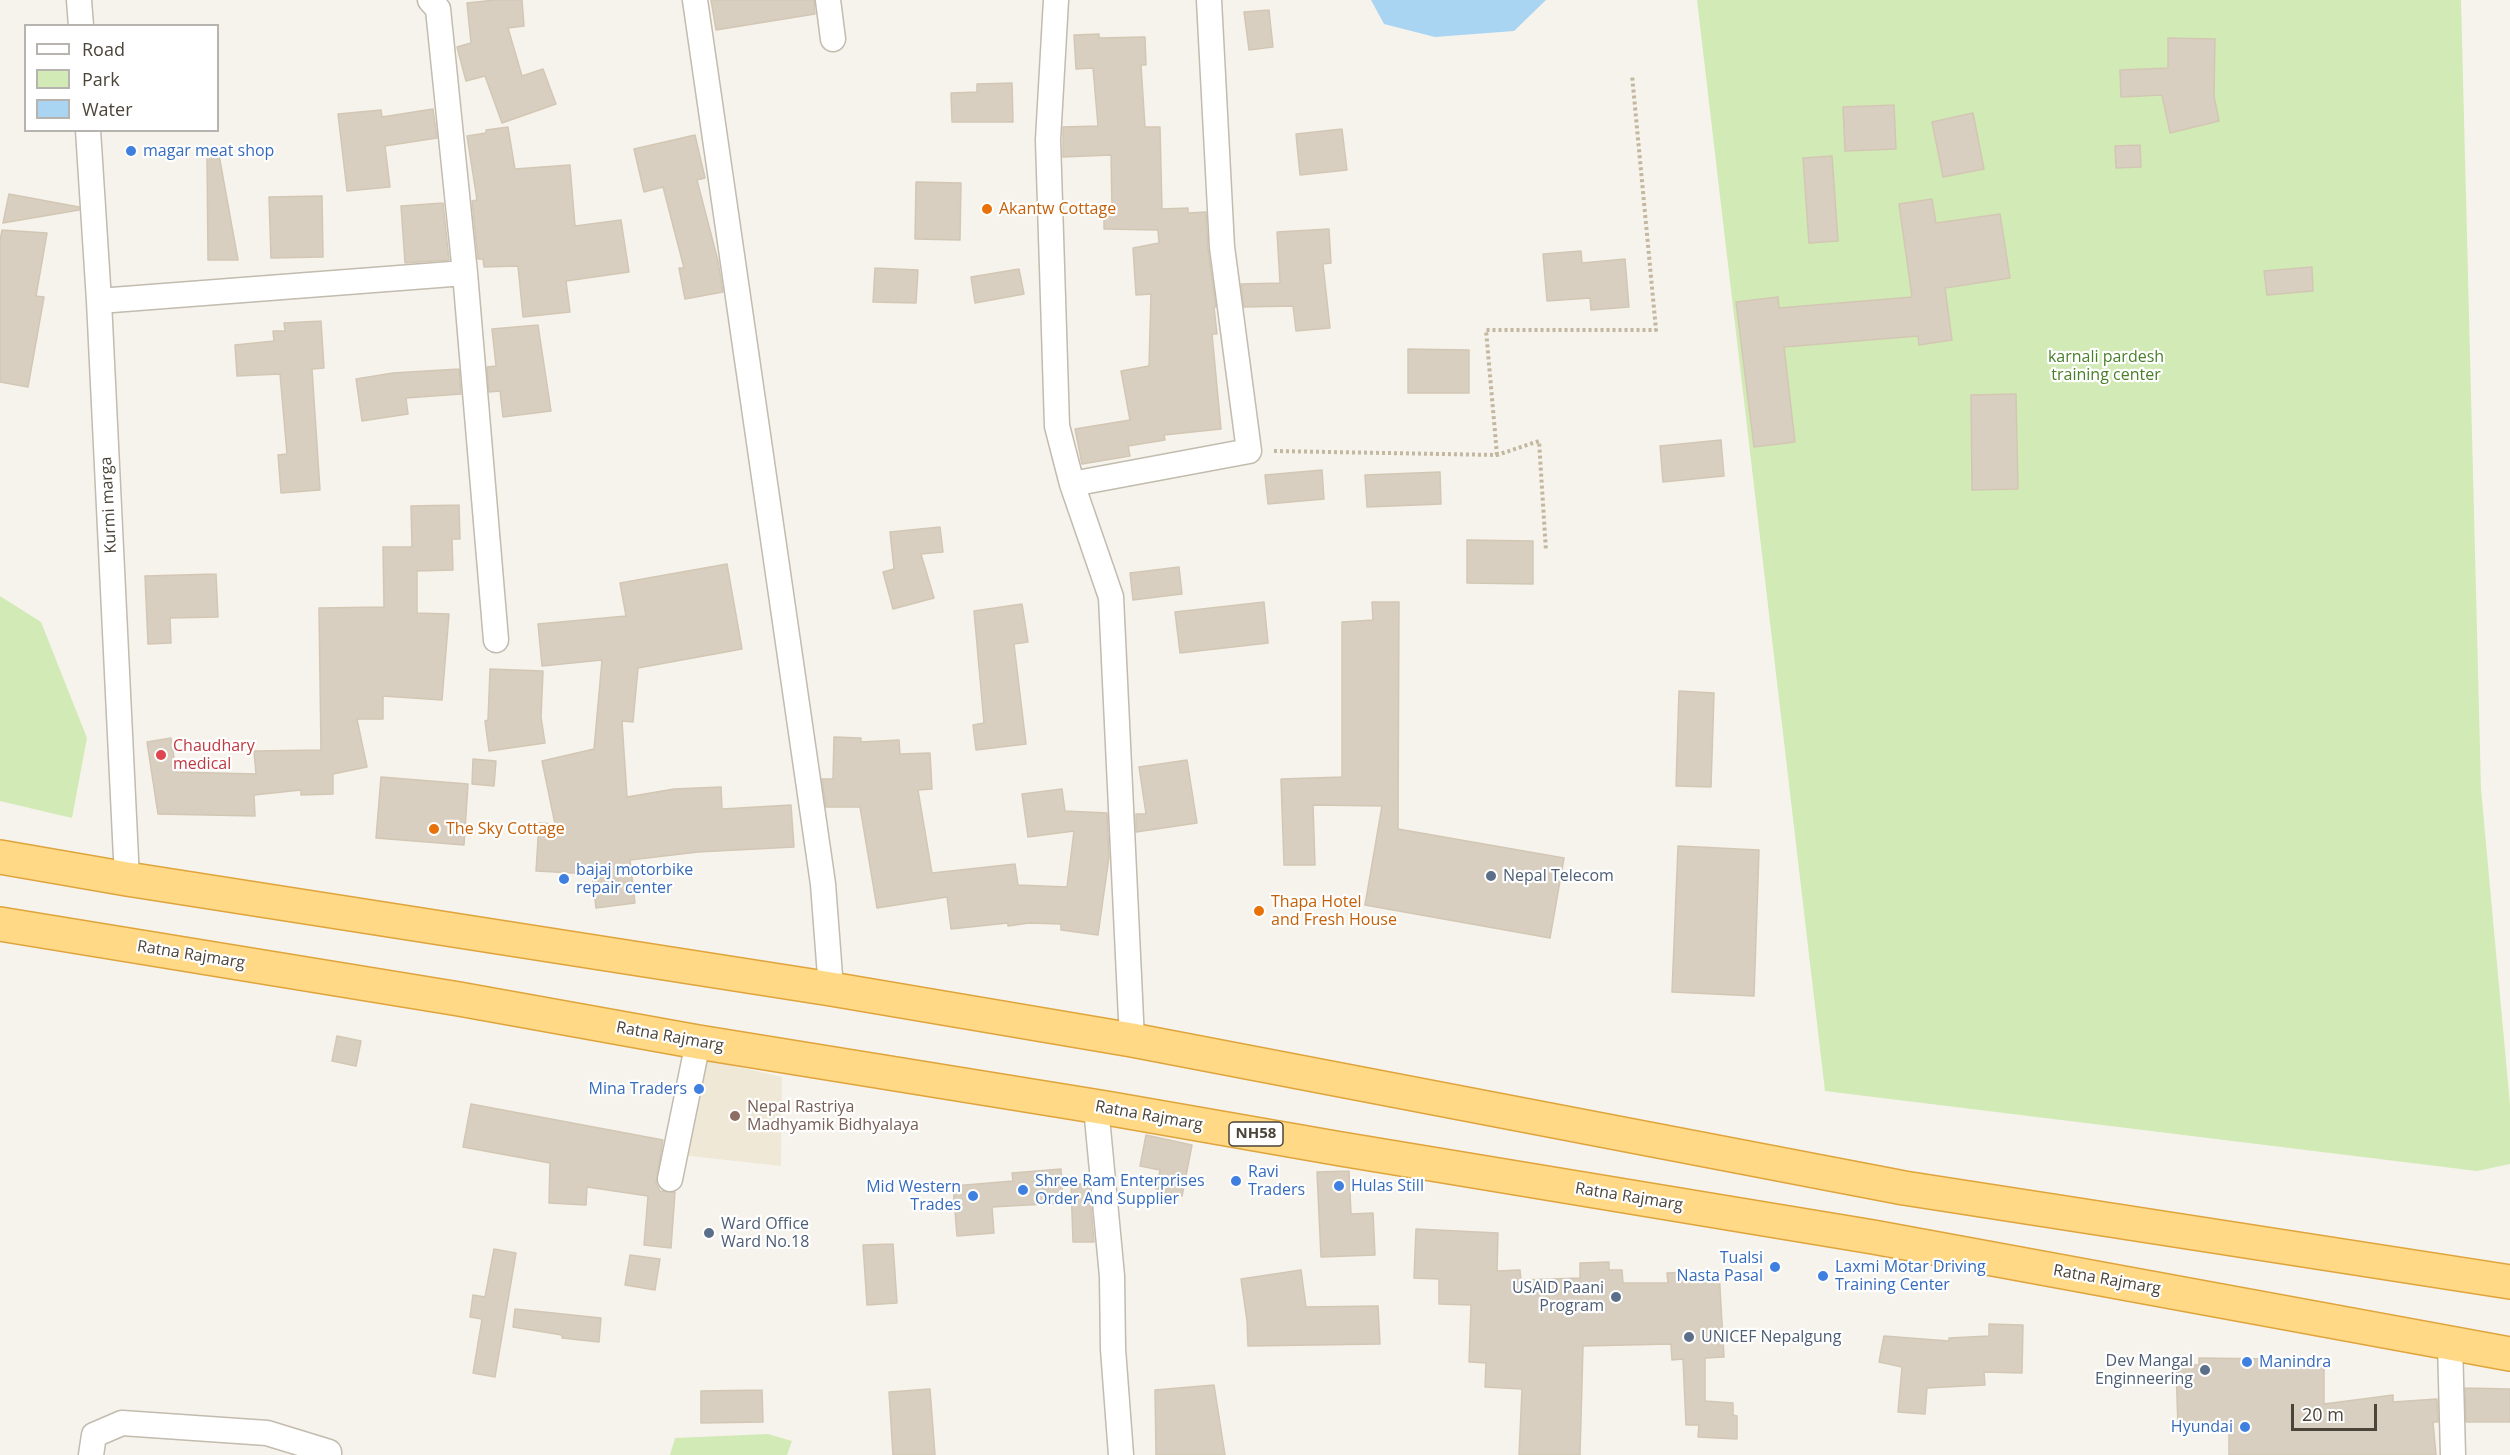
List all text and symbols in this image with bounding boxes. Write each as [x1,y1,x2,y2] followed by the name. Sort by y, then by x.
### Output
[24,24,219,132] legend
[82,37,125,61] text: Road
[82,67,120,91] text: Park
[82,97,133,121] text: Water
[143,141,274,161] place label: magar meat shop
[124,144,138,158] marker: magar meat shop
[999,199,1116,219] place label: Akantw Cottage
[980,202,994,216] marker: Akantw Cottage
[2048,347,2164,385] park label: karnali pardesh training center
[97,456,121,554] street label: Kurmi marga
[173,736,255,774] place label: Chaudhary medical
[154,748,168,762] marker: Chaudhary medical
[446,819,565,839] place label: The Sky Cottage
[427,822,441,836] marker: The Sky Cottage
[576,860,693,898] place label: bajaj motorbike repair center
[1503,866,1614,886] place label: Nepal Telecom
[1484,869,1498,883] marker: Nepal Telecom
[557,872,571,886] marker: bajaj motorbike repair center
[1271,892,1397,930] place label: Thapa Hotel and Fresh House
[1252,904,1266,918] marker: Thapa Hotel and Fresh House
[136,937,246,973] street label: Ratna Rajmarg
[615,1018,725,1056] street label: Ratna Rajmarg
[589,1079,687,1099] place label: Mina Traders
[692,1082,706,1096] marker: Mina Traders
[747,1097,919,1135] place label: Nepal Rastriya Madhyamik Bidhyalaya
[1094,1097,1204,1135] street label: Ratna Rajmarg
[728,1109,742,1123] marker: Nepal Rastriya Madhyamik Bidhyalaya
[1229,1122,1283,1146] road number: NH58
[1248,1162,1305,1200] place label: Ravi Traders
[1035,1171,1205,1209] place label: Shree Ram Enterprises Order And Supplier
[1229,1174,1243,1188] marker: Ravi Traders
[1351,1176,1424,1196] place label: Hulas Still
[866,1177,961,1215] place label: Mid Western Trades
[1332,1179,1346,1193] marker: Hulas Still
[1574,1179,1684,1215] street label: Ratna Rajmarg
[1016,1183,1030,1197] marker: Shree Ram Enterprises Order And Supplier
[966,1189,980,1203] marker: Mid Western Trades
[721,1214,809,1252] place label: Ward Office Ward No.18
[702,1226,716,1240] marker: Ward Office Ward No.18
[1677,1248,1763,1286] place label: Tualsi Nasta Pasal
[1835,1257,1986,1295] place label: Laxmi Motar Driving Training Center
[1768,1260,1782,1274] marker: Tualsi Nasta Pasal
[2052,1261,2162,1299] street label: Ratna Rajmarg
[1816,1269,1830,1283] marker: Laxmi Motar Driving Training Center
[1512,1278,1604,1316] place label: USAID Paani Program
[1609,1290,1623,1304] marker: USAID Paani Program
[1701,1327,1841,1347] place label: UNICEF Nepalgung
[1682,1330,1696,1344] marker: UNICEF Nepalgung
[2095,1351,2193,1389] place label: Dev Mangal Enginneering
[2259,1352,2331,1372] place label: Manindra
[2240,1355,2254,1369] marker: Manindra
[2198,1363,2212,1377] marker: Dev Mangal Enginneering
[2294,1392,2380,1430] scale bar
[2302,1402,2344,1426] text: 20 m
[2171,1417,2233,1437] place label: Hyundai
[2238,1420,2252,1434] marker: Hyundai

